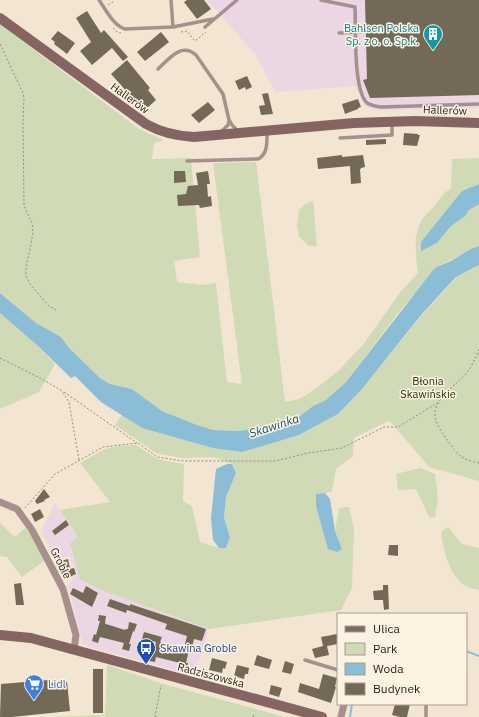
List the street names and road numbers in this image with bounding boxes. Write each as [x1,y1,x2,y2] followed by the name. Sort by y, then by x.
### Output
[108,79,152,117] street label: Hallerów
[423,102,468,118] street label: Hallerów
[47,545,75,581] street label: Groble
[176,659,246,691] street label: Radziszowska

